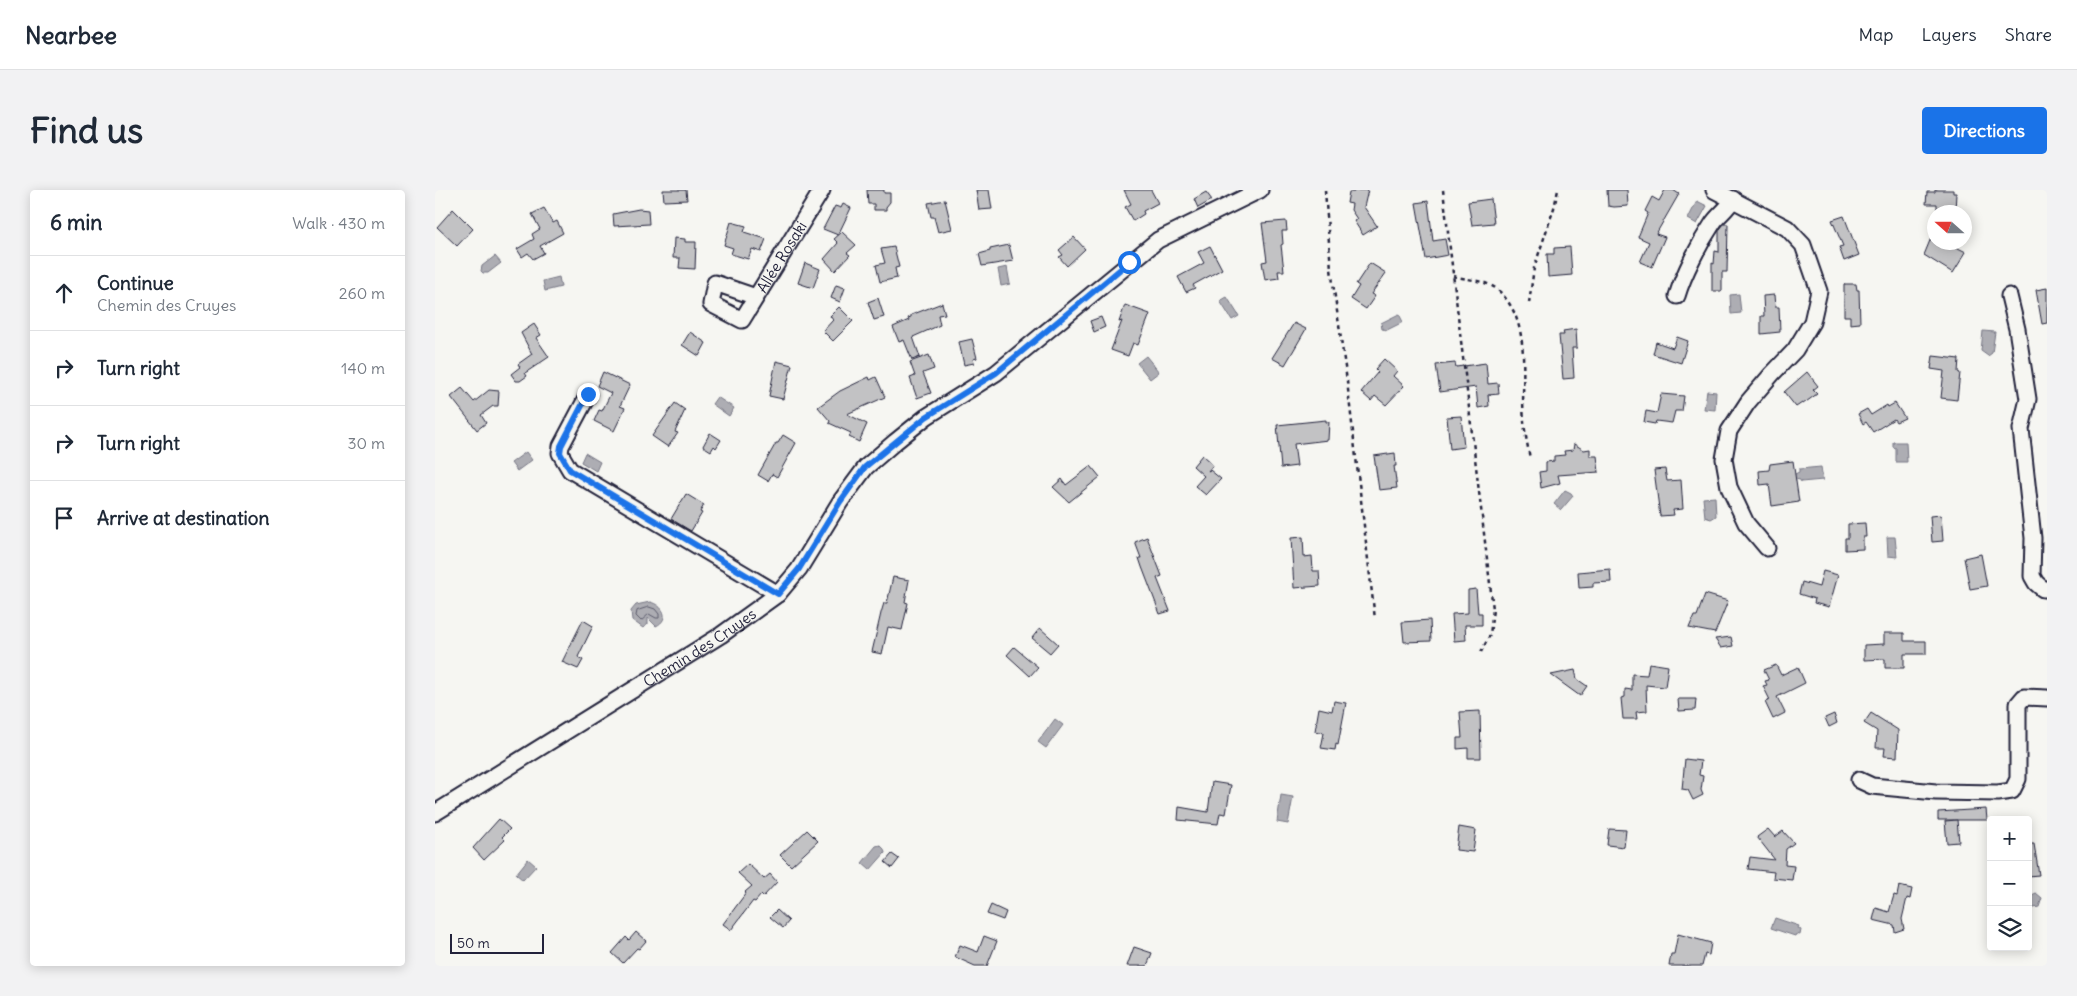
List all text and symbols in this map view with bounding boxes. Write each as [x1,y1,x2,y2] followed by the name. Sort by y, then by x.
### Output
[25,20,117,50] text: Nearbee
[1858,23,1893,46] text: Map
[1921,23,1977,46] text: Layers
[2005,23,2052,46] text: Share
[1922,107,2047,154] button: Directions
[30,108,143,152] text: Find us
[1927,205,1972,250] north arrow
[50,209,102,236] text: 6 min
[292,213,385,233] text: Walk · 430 m
[752,217,810,296] street label: Allée Rosaki
[1118,251,1141,274] route start
[97,271,174,295] text: Continue
[50,279,78,307] icon: ahead
[339,283,385,303] text: 260 m
[97,295,236,315] text: Chemin des Cruyes
[50,354,78,382] icon: right
[97,356,180,380] text: Turn right
[341,358,385,378] text: 140 m
[577,383,600,406] route end
[50,429,78,457] icon: right
[97,431,180,455] text: Turn right
[348,433,385,453] text: 30 m
[50,504,78,532] icon: arrive
[97,506,270,530] text: Arrive at destination
[639,604,760,691] street label: Chemin des Cruyes
[1987,816,2032,951] map controls
[1987,816,2032,861] button: +
[1987,861,2032,906] button: −
[1987,906,2032,951] button: layers
[450,931,544,954] scale bar
[457,934,490,952] text: 50 m

